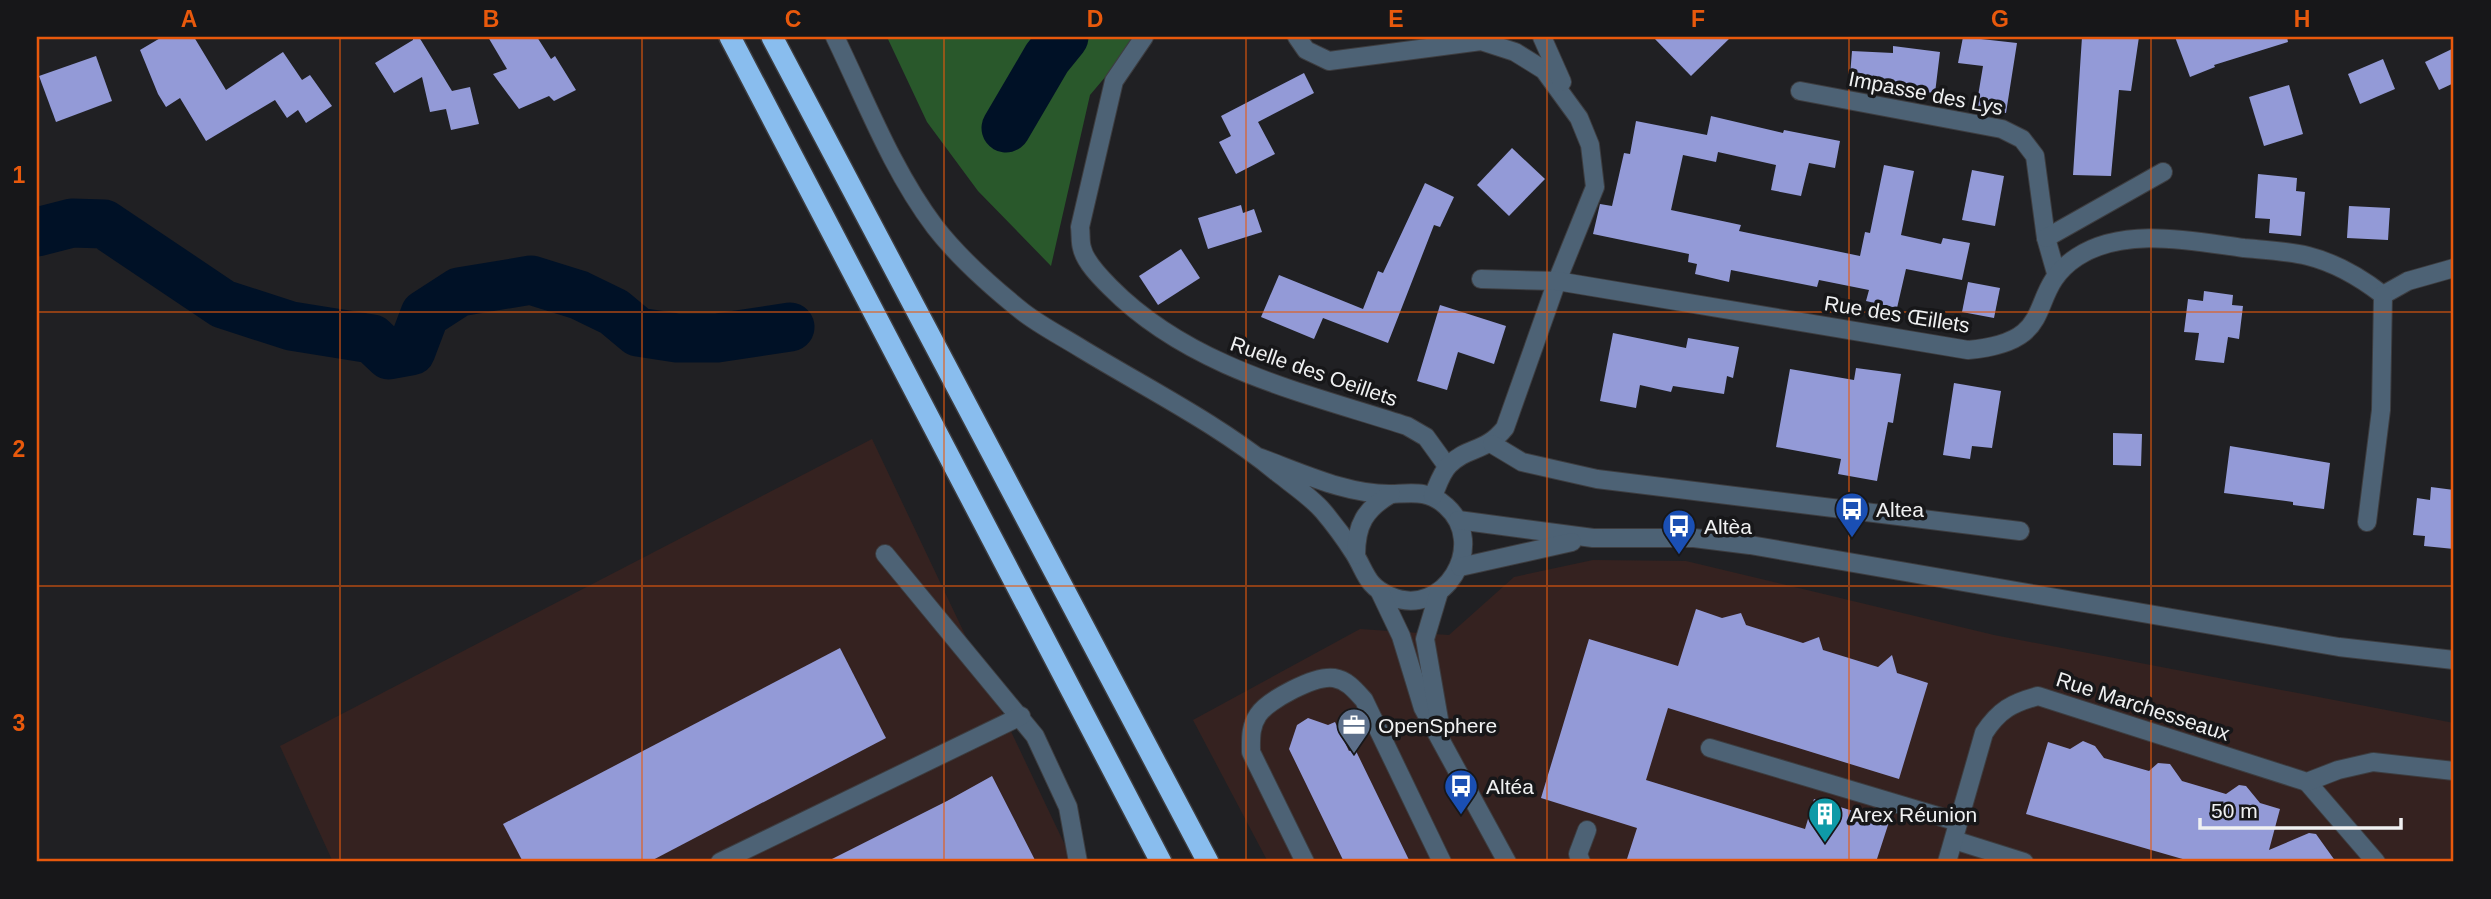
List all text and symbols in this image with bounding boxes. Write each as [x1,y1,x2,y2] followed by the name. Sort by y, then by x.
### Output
[181,6,197,32] text: A
[483,6,499,32] text: B
[785,6,801,32] text: C
[1087,6,1103,32] text: D
[1388,6,1404,32] text: E
[1691,6,1705,32] text: F
[1991,6,2009,32] text: G
[2294,6,2310,32] text: H
[1847,67,2005,119] street label: Impasse des Lys
[13,162,26,188] text: 1
[1823,291,1971,337] street label: Rue des Œillets
[1227,332,1401,410] street label: Ruelle des Oeillets
[13,436,25,462] text: 2
[1833,490,1871,539] bus stop icon: Altea
[1876,498,1924,521] place label: Altea
[1660,507,1698,556] bus stop icon: Altèa
[1704,515,1752,538] place label: Altèa
[2053,667,2233,745] street label: Rue Marchesseaux
[1335,706,1373,755] office icon: OpenSphere
[13,710,25,736] text: 3
[1378,714,1497,737] place label: OpenSphere
[1442,767,1480,816] bus stop icon: Altéa
[1486,775,1534,798] place label: Altéa
[2200,787,2402,831] scale bar
[1806,795,1844,844] building icon: Arex Réunion
[2211,799,2258,822] text: 50 m
[1850,803,1977,826] place label: Arex Réunion

